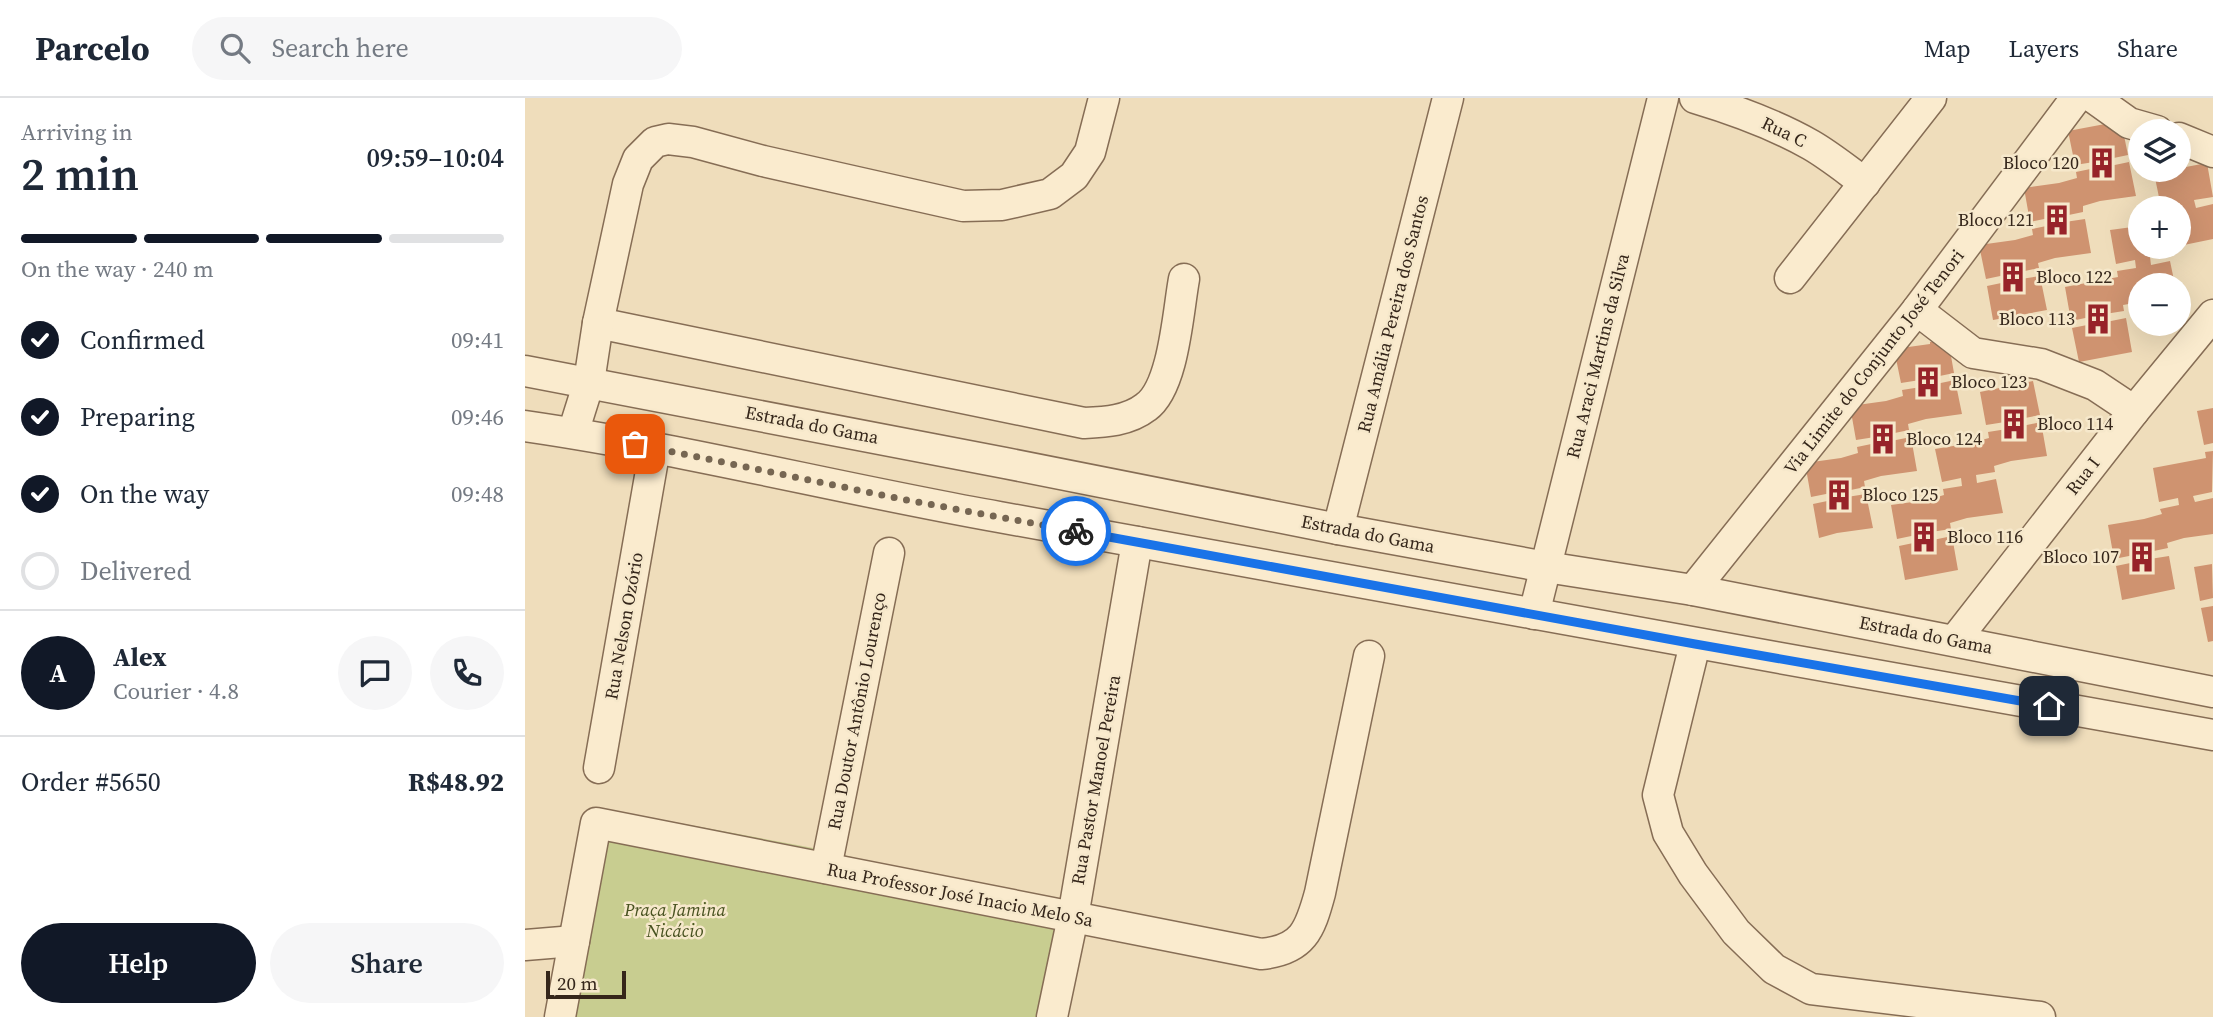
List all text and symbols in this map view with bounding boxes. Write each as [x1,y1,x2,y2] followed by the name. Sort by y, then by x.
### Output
[192,17,682,80] search box
[35,26,150,71] text: Parcelo
[216,29,254,67] icon: search
[272,30,409,66] text: Search here
[1924,32,1971,65] text: Map
[2009,32,2079,65] text: Layers
[2117,32,2178,65] text: Share
[1758,110,1811,153] street label: Rua C
[21,116,133,148] text: Arriving in
[2128,119,2191,336] map controls
[2128,119,2191,182] button: layers
[367,140,504,176] text: 09:59–10:04
[21,142,139,205] text: 2 min
[2085,146,2119,180] building icon: Bloco 120
[2003,150,2079,175] place label: Bloco 120
[1351,192,1434,435] street label: Rua Amália Pereira dos Santos
[2128,196,2191,259] button: +
[2040,203,2074,237] building icon: Bloco 121
[1958,207,2034,232] place label: Bloco 121
[1778,244,1969,480] street label: Via Limite do Conjunto José Tenori
[1560,250,1635,461] street label: Rua Araci Martins da Silva
[21,253,214,285] text: On the way · 240 m
[1996,260,2030,294] building icon: Bloco 122
[2036,264,2112,289] place label: Bloco 122
[2128,273,2191,336] button: −
[2081,302,2115,336] building icon: Bloco 113
[1999,306,2075,331] place label: Bloco 113
[21,321,59,359] icon: check
[80,322,205,358] text: Confirmed
[451,324,504,356] text: 09:41
[1911,365,1945,399] building icon: Bloco 123
[1951,369,2027,394] place label: Bloco 123
[21,398,59,436] icon: check
[80,399,195,435] text: Preparing
[743,399,882,450] street label: Estrada do Gama
[451,401,504,433] text: 09:46
[1997,407,2031,441] building icon: Bloco 114
[2037,411,2113,436] place label: Bloco 114
[605,414,665,474] pin
[1866,422,1900,456] building icon: Bloco 124
[616,425,654,463] icon: bag
[1906,426,1982,451] place label: Bloco 124
[2060,451,2105,500] street label: Rua I
[21,475,59,513] icon: check
[80,476,209,512] text: On the way
[451,478,504,510] text: 09:48
[1822,478,1856,512] building icon: Bloco 125
[1862,482,1938,507] place label: Bloco 125
[1041,496,1111,566] courier
[1299,508,1438,559] street label: Estrada do Gama
[1057,512,1095,550] icon: bike
[1907,520,1941,554] building icon: Bloco 116
[1947,524,2023,549] place label: Bloco 116
[2125,540,2159,574] building icon: Bloco 107
[2043,544,2119,569] place label: Bloco 107
[598,550,649,702] street label: Rua Nelson Ozório
[80,553,191,589] text: Delivered
[821,590,892,832] street label: Rua Doutor Antônio Lourenço
[1857,609,1996,660] street label: Estrada do Gama
[338,636,412,710] button: chat
[430,636,504,710] button: phone
[113,639,167,675] text: Alex
[49,655,67,691] text: A
[1065,672,1126,887] street label: Rua Pastor Manoel Pereira
[113,675,239,707] text: Courier · 4.8
[2019,676,2079,736] pin
[2030,687,2068,725] icon: home
[21,764,161,800] text: Order #5650
[408,764,504,800] text: R$48.92
[825,856,1096,933] street label: Rua Professor José Inacio Melo Sa
[623,897,726,943] park label: Praça Jamina Nicácio
[21,923,256,1003] button: Help
[270,923,504,1003] button: Share
[546,968,627,1000] scale bar
[557,970,598,996] text: 20 m

